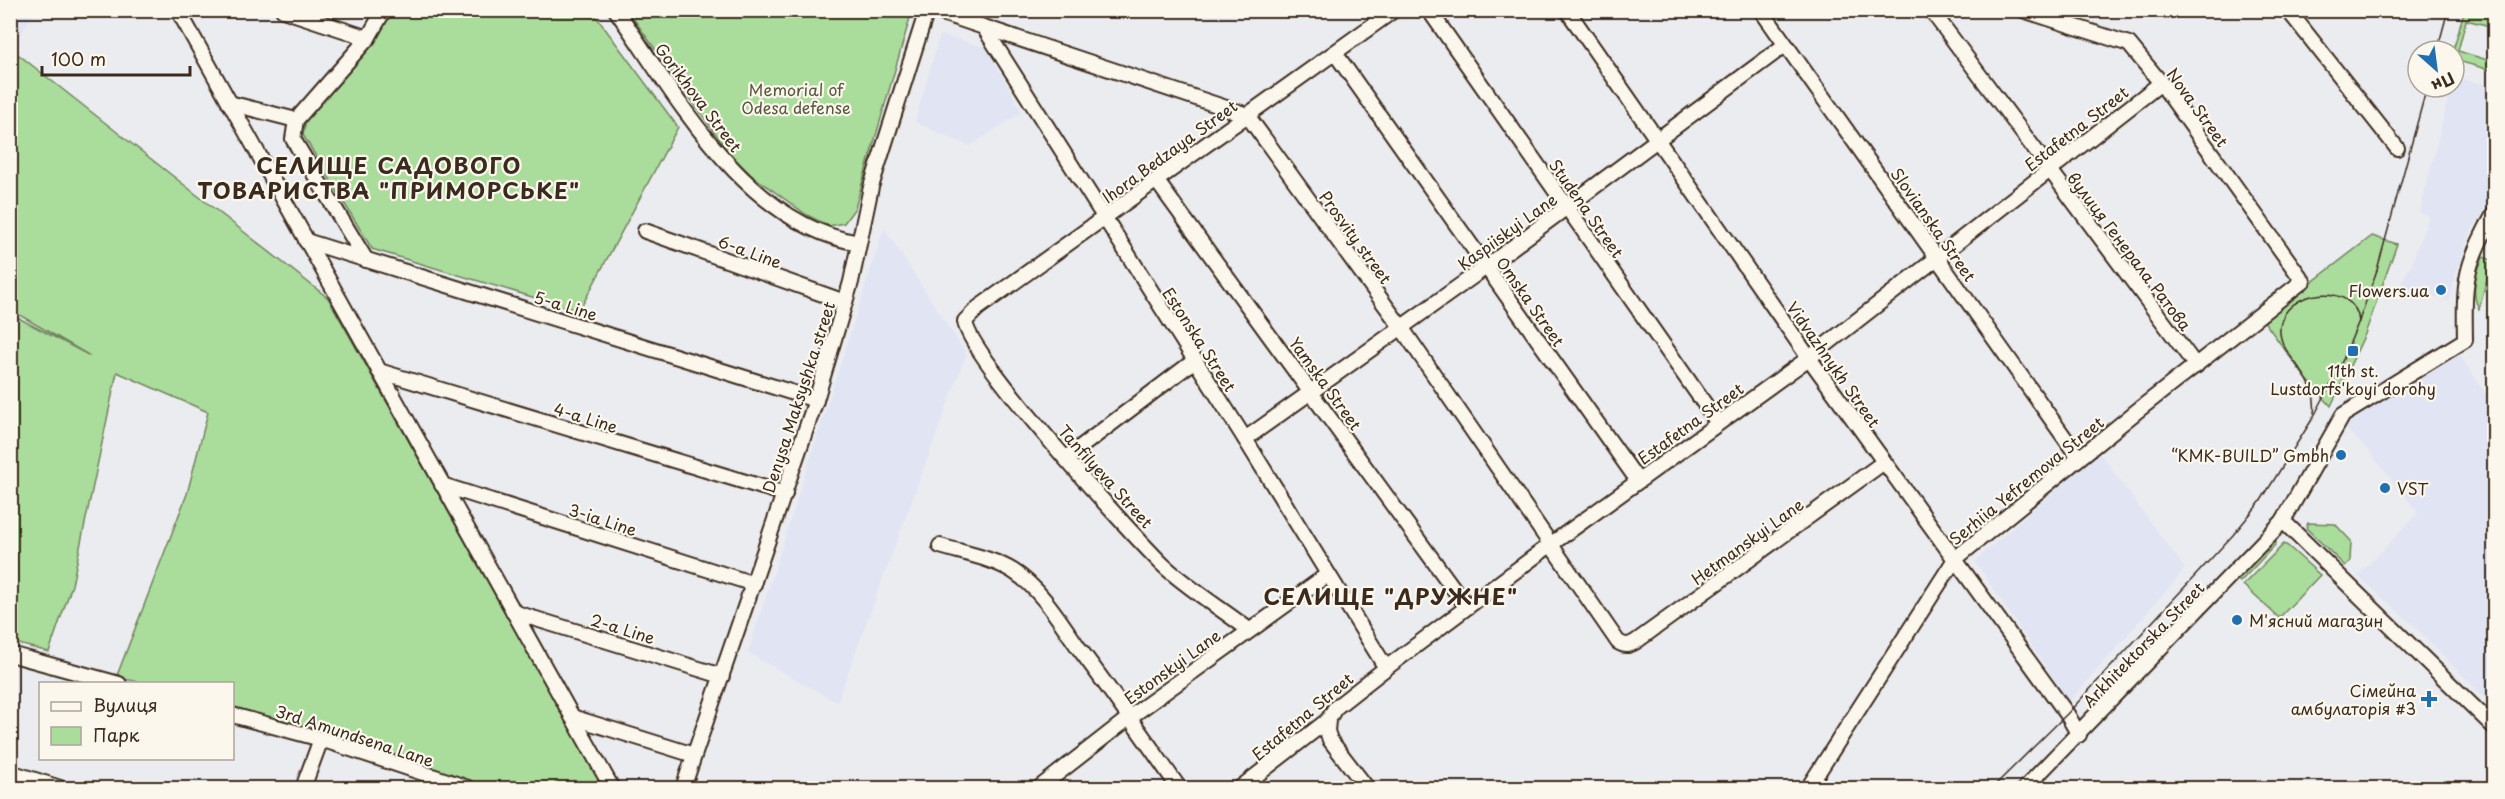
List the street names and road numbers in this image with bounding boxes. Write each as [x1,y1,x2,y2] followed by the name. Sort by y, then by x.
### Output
[650,37,748,157] street label: Gorikhova Street
[2161,63,2235,152] street label: Nova Street
[2019,80,2133,176] street label: Estafetna Street
[1096,93,1242,208] street label: Ihora Bedzaya Street
[1544,154,1630,263] street label: Studena Street
[1886,162,1982,286] street label: Slovianska Street
[2062,167,2198,335] street label: вулиця Генерала Ратова
[1314,185,1398,289] street label: Prosvity street
[1452,187,1562,275] street label: Kaspiiskyi Lane
[715,228,785,274] street label: 6-a Line
[1491,251,1571,351] street label: Omska Street
[1157,282,1243,396] street label: Estonska Street
[531,284,601,326] street label: 5-a Line
[1781,296,1887,432] street label: Vidvazhnykh Street
[756,298,840,496] street label: Denysa Maksyshka street
[1284,332,1368,434] street label: Yamska Street
[1632,376,1748,470] street label: Estafetna Street
[551,396,621,438] street label: 4-a Line
[1944,410,2109,550] street label: Serhiia Yefremova Street
[1053,419,1159,533] street label: Tanfilyeva Street
[1686,492,1808,590] street label: Hetmanskyi Lane
[566,497,640,541] street label: 3-ia Line
[2077,575,2210,712] street label: Arkhitektorska Street
[588,607,658,649] street label: 2-a Line
[1119,623,1225,709] street label: Estonskyi Lane
[1246,666,1358,766] street label: Estafetna Street
[273,698,437,772] street label: 3rd Amundsena Lane

